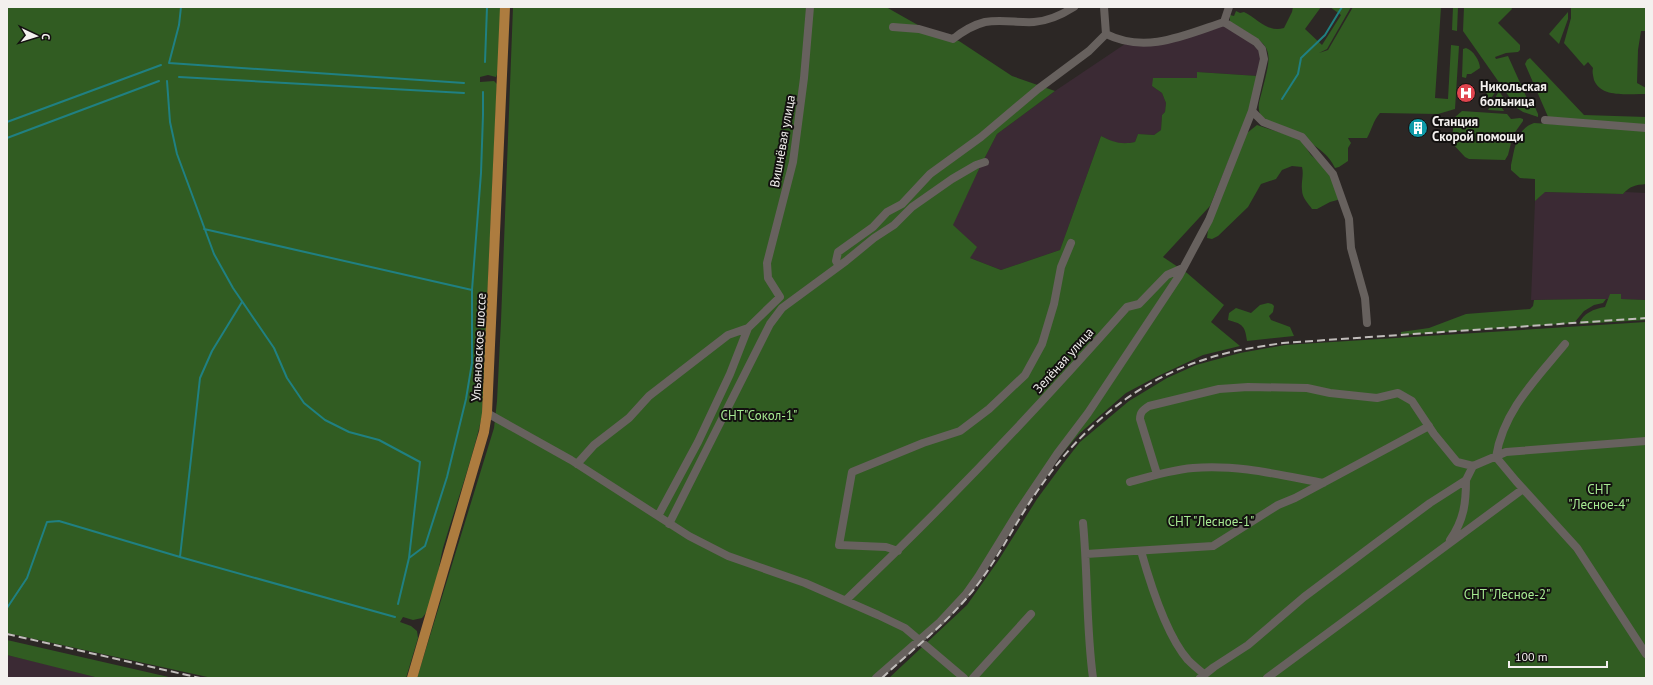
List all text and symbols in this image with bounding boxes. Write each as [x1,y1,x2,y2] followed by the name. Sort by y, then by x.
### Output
[16,16,56,56] north arrow
[39,33,53,40] text: С
[1480,78,1547,110] place label: Никольская больница
[1455,82,1477,104] hospital icon: Никольская больница
[766,94,799,189] street label: Вишнёвая улица
[1432,113,1524,145] place label: Станция Скорой помощи
[1407,117,1429,139] building icon: Станция Скорой помощи
[467,292,490,402] street label: Ульяновское шоссе
[1029,324,1097,397] street label: Зелёная улица
[721,407,797,424] park label: СНТ"Сокол-1"
[1568,481,1630,513] park label: СНТ "Лесное-4"
[1168,513,1254,530] park label: СНТ "Лесное-1"
[1464,586,1550,603] park label: СНТ "Лесное-2"
[1509,643,1607,669] scale bar
[1515,649,1548,664] text: 100 m

